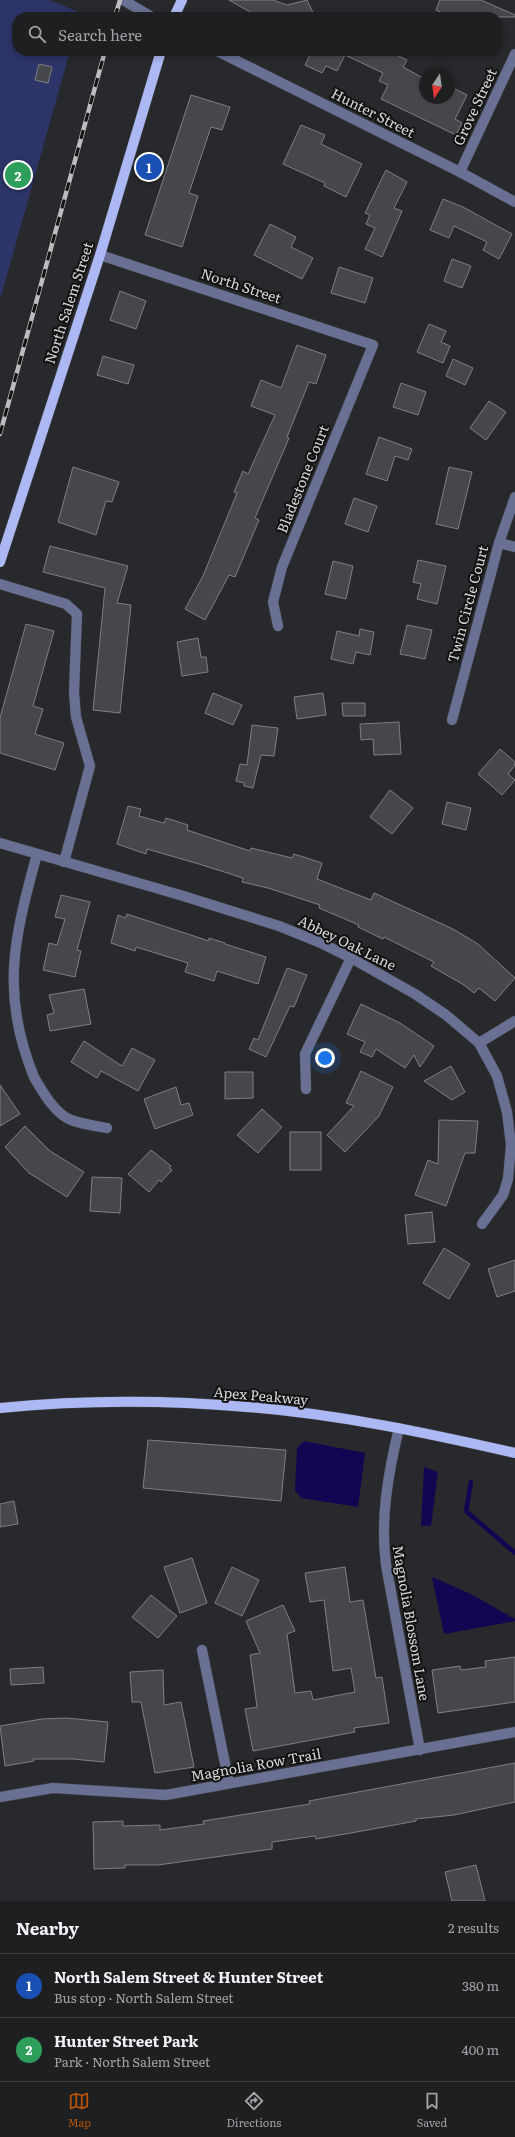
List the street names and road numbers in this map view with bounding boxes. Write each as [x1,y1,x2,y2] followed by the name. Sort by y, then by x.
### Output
[447,64,501,148] street label: Grove Street
[328,82,419,142] street label: Hunter Street
[39,239,97,366] street label: North Salem Street
[199,263,284,308] street label: North Street
[271,421,333,536] street label: Bladestone Court
[442,543,492,665] street label: Twin Circle Court
[295,910,400,974] street label: Abbey Oak Lane
[213,1381,310,1409] street label: Apex Peakway
[388,1543,436,1702] street label: Magnolia Blossom Lane
[189,1743,323,1785] street label: Magnolia Row Trail

